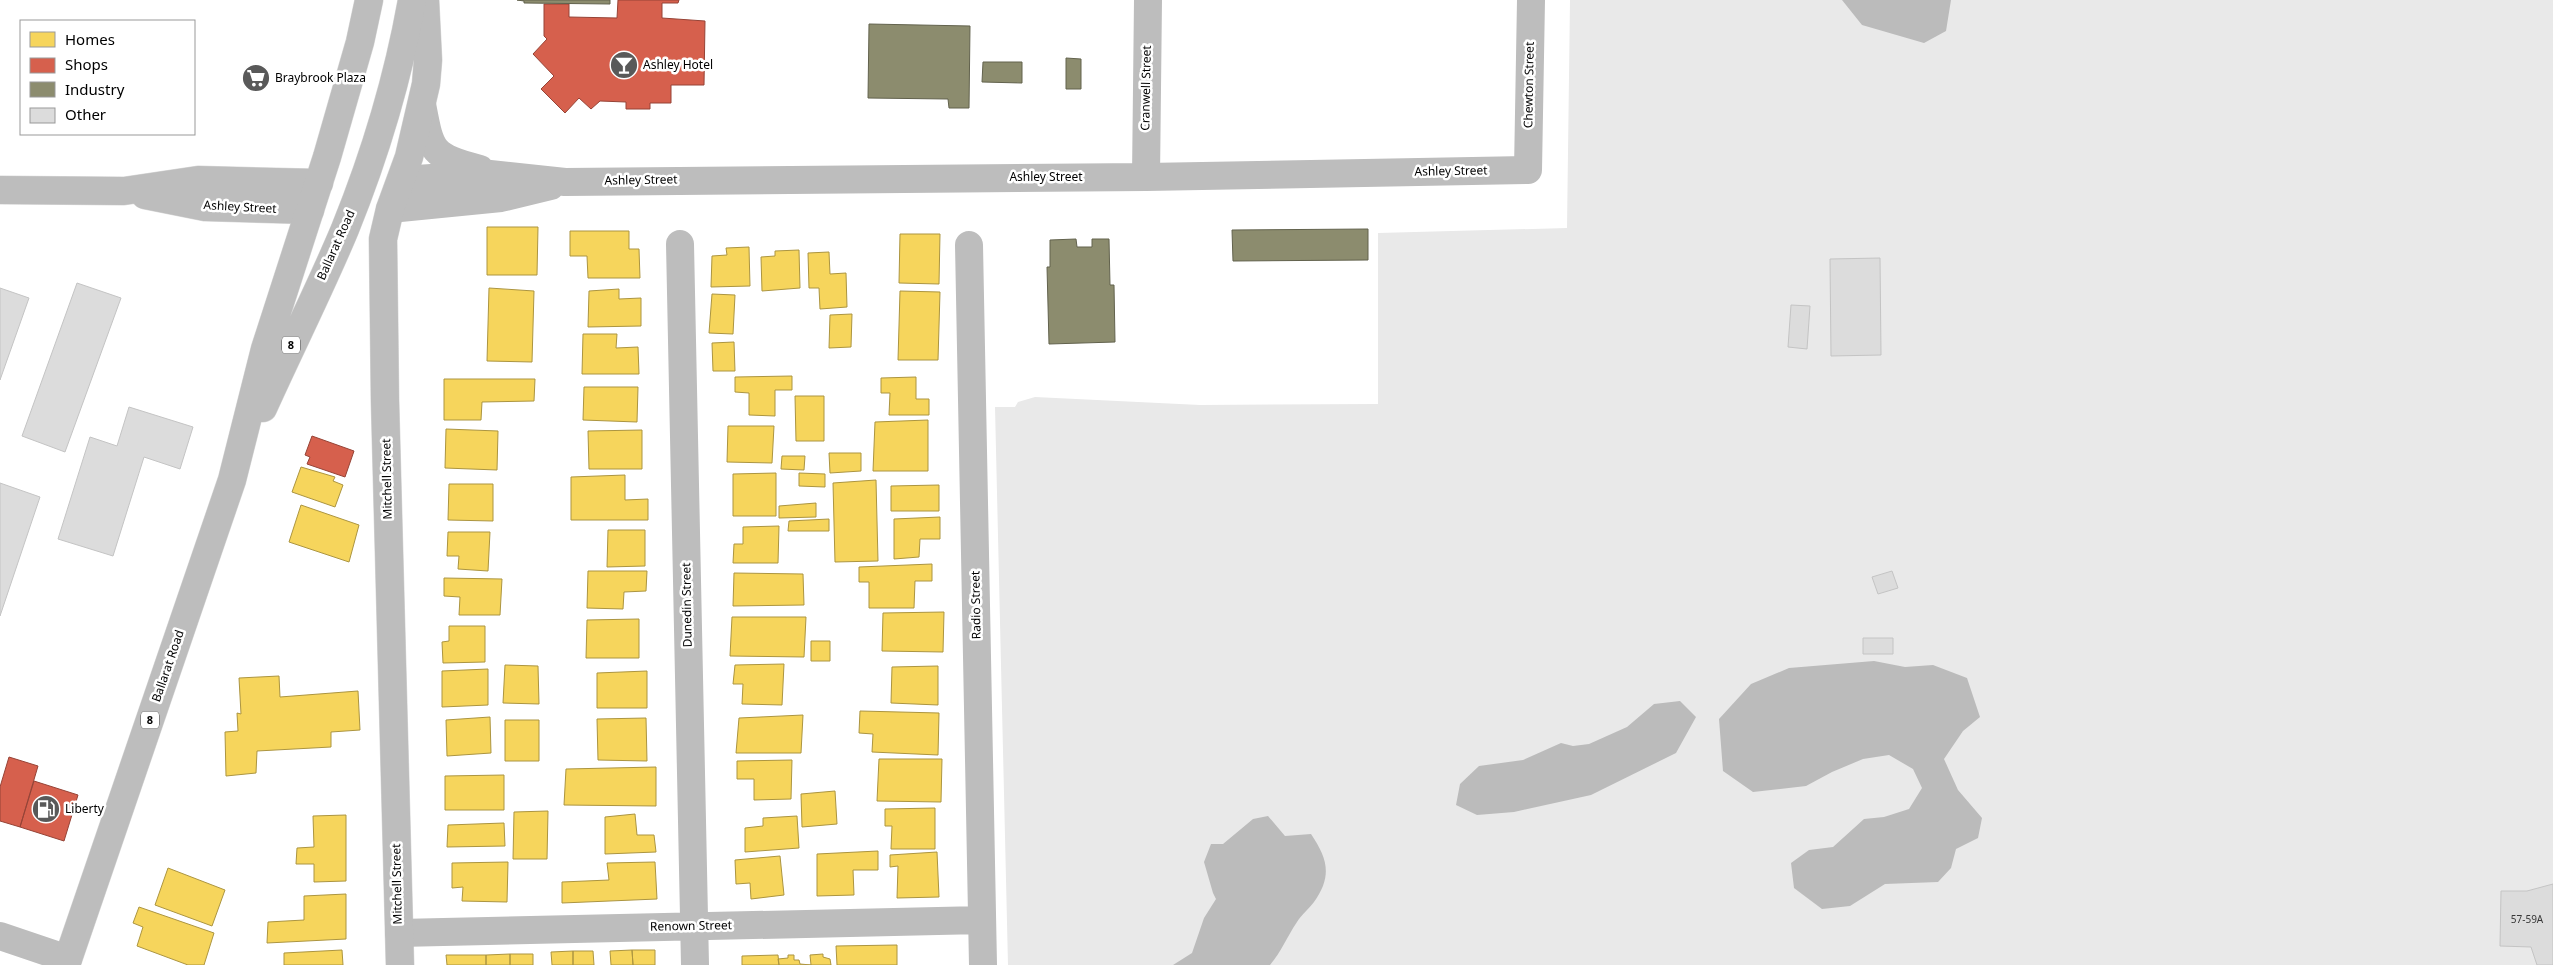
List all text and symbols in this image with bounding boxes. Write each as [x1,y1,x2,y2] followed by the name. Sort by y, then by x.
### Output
[20,20,195,135] legend
[65,29,115,49] text: Homes
[1519,41,1538,128] street label: Chewton Street
[1136,44,1155,131] street label: Cranwell Street
[609,50,639,80] bar icon: Ashley Hotel
[65,54,108,74] text: Shops
[643,56,713,73] place label: Ashley Hotel
[241,63,271,93] supermarket icon: Braybrook Plaza
[275,69,366,86] place label: Braybrook Plaza
[65,79,125,99] text: Industry
[65,104,106,124] text: Other
[1414,161,1488,180] street label: Ashley Street
[1009,168,1083,185] street label: Ashley Street
[604,170,678,189] street label: Ashley Street
[203,196,278,217] street label: Ashley Street
[312,207,359,283] street label: Ballarat Road
[282,336,300,354] road number: 8
[377,438,396,520] street label: Mitchell Street
[677,562,696,648] street label: Dunedin Street
[966,570,985,639] street label: Radio Street
[147,628,188,704] street label: Ballarat Road
[141,712,159,728] road number: 8
[31,794,61,824] fuel station icon: Liberty
[65,800,105,817] place label: Liberty
[387,843,406,925] street label: Mitchell Street
[2511,912,2544,926] house number: 57-59A
[650,916,733,935] street label: Renown Street

